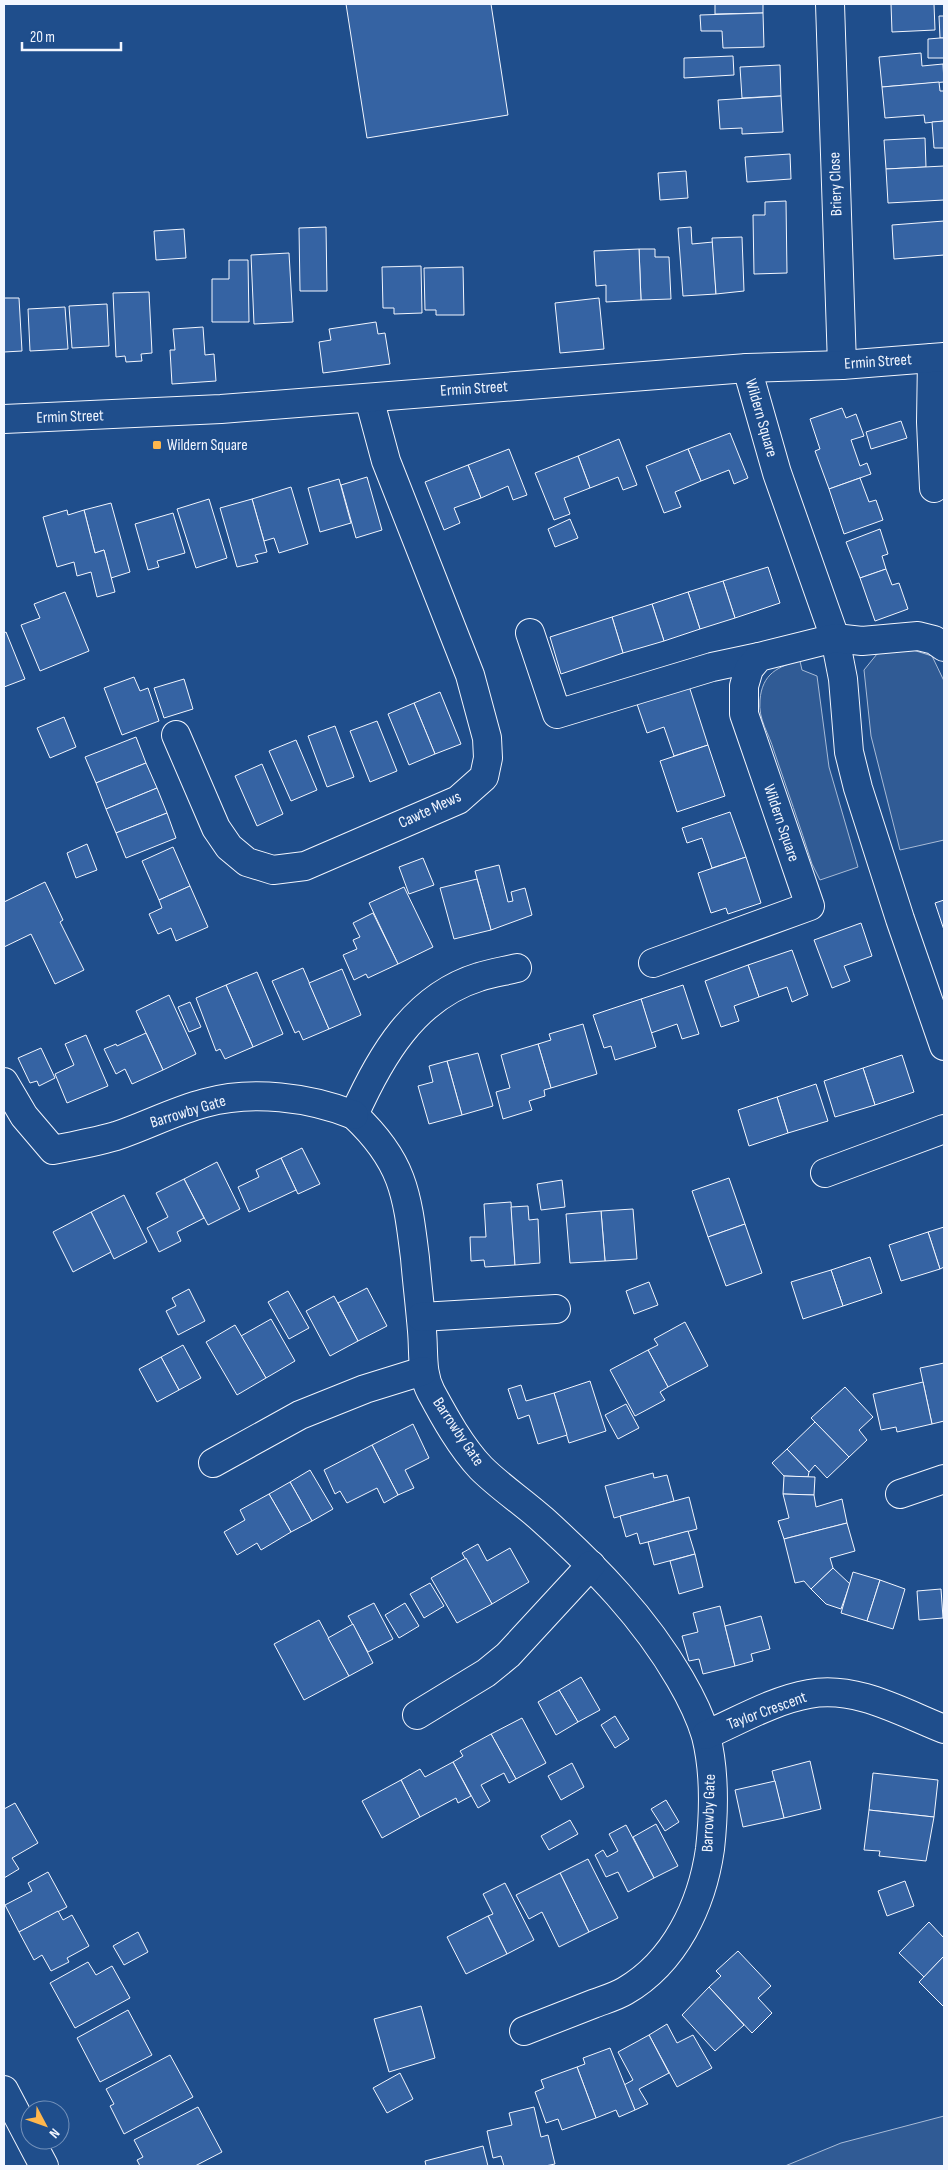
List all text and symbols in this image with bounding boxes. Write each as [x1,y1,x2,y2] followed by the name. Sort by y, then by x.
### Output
[22,20,121,52] scale bar
[30,28,55,47] text: 20 m
[825,152,847,216] street label: Briery Close
[844,350,912,374] street label: Ermin Street
[440,377,508,401] street label: Ermin Street
[741,377,781,459] street label: Wildern Square
[36,406,104,428] street label: Ermin Street
[167,436,248,455] place label: Wildern Square
[151,439,163,451] marker: Wildern Square
[759,782,803,864] street label: Wildern Square
[396,787,465,833] street label: Cawte Mews
[148,1091,228,1133] street label: Barrowby Gate
[428,1394,488,1470] street label: Barrowby Gate
[725,1688,809,1734] street label: Taylor Crescent
[698,1774,720,1852] street label: Barrowby Gate
[20,2100,70,2150] north arrow
[46,2125,63,2142] text: N

